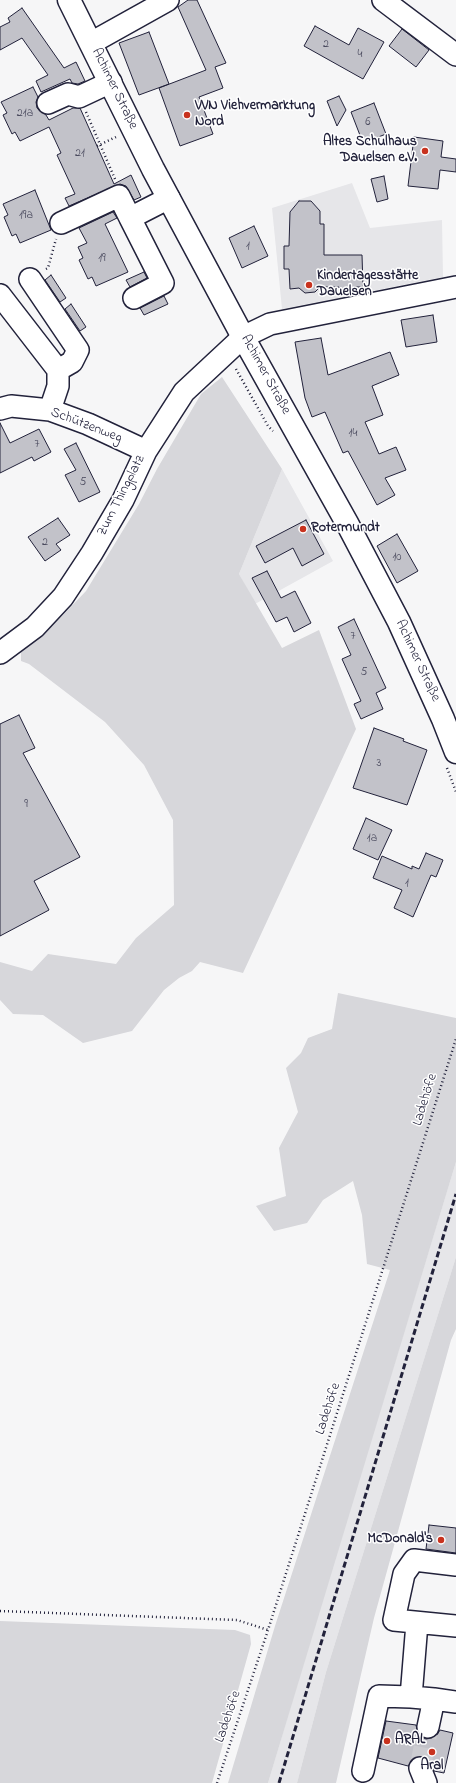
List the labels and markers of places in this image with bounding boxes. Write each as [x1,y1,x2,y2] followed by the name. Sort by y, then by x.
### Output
[195,99,315,132] place label: VVN Viehvermarktung Nord
[182,110,192,120] marker: VVN Viehvermarktung Nord
[323,135,417,168] place label: Altes Schulhaus Dauelsen e.V.
[420,146,430,156] marker: Altes Schulhaus Dauelsen e.V.
[317,269,418,302] place label: Kindertagesstätte Dauelsen
[304,280,314,290] marker: Kindertagesstätte Dauelsen
[311,521,380,537] place label: Rotermundt
[298,524,308,534] marker: Rotermundt
[367,1532,433,1548] place label: McDonald's
[436,1535,446,1545] marker: McDonald's
[395,1733,425,1749] place label: ARAL
[382,1736,392,1746] marker: ARAL
[427,1747,437,1757] marker: Aral
[421,1759,443,1775] place label: Aral

